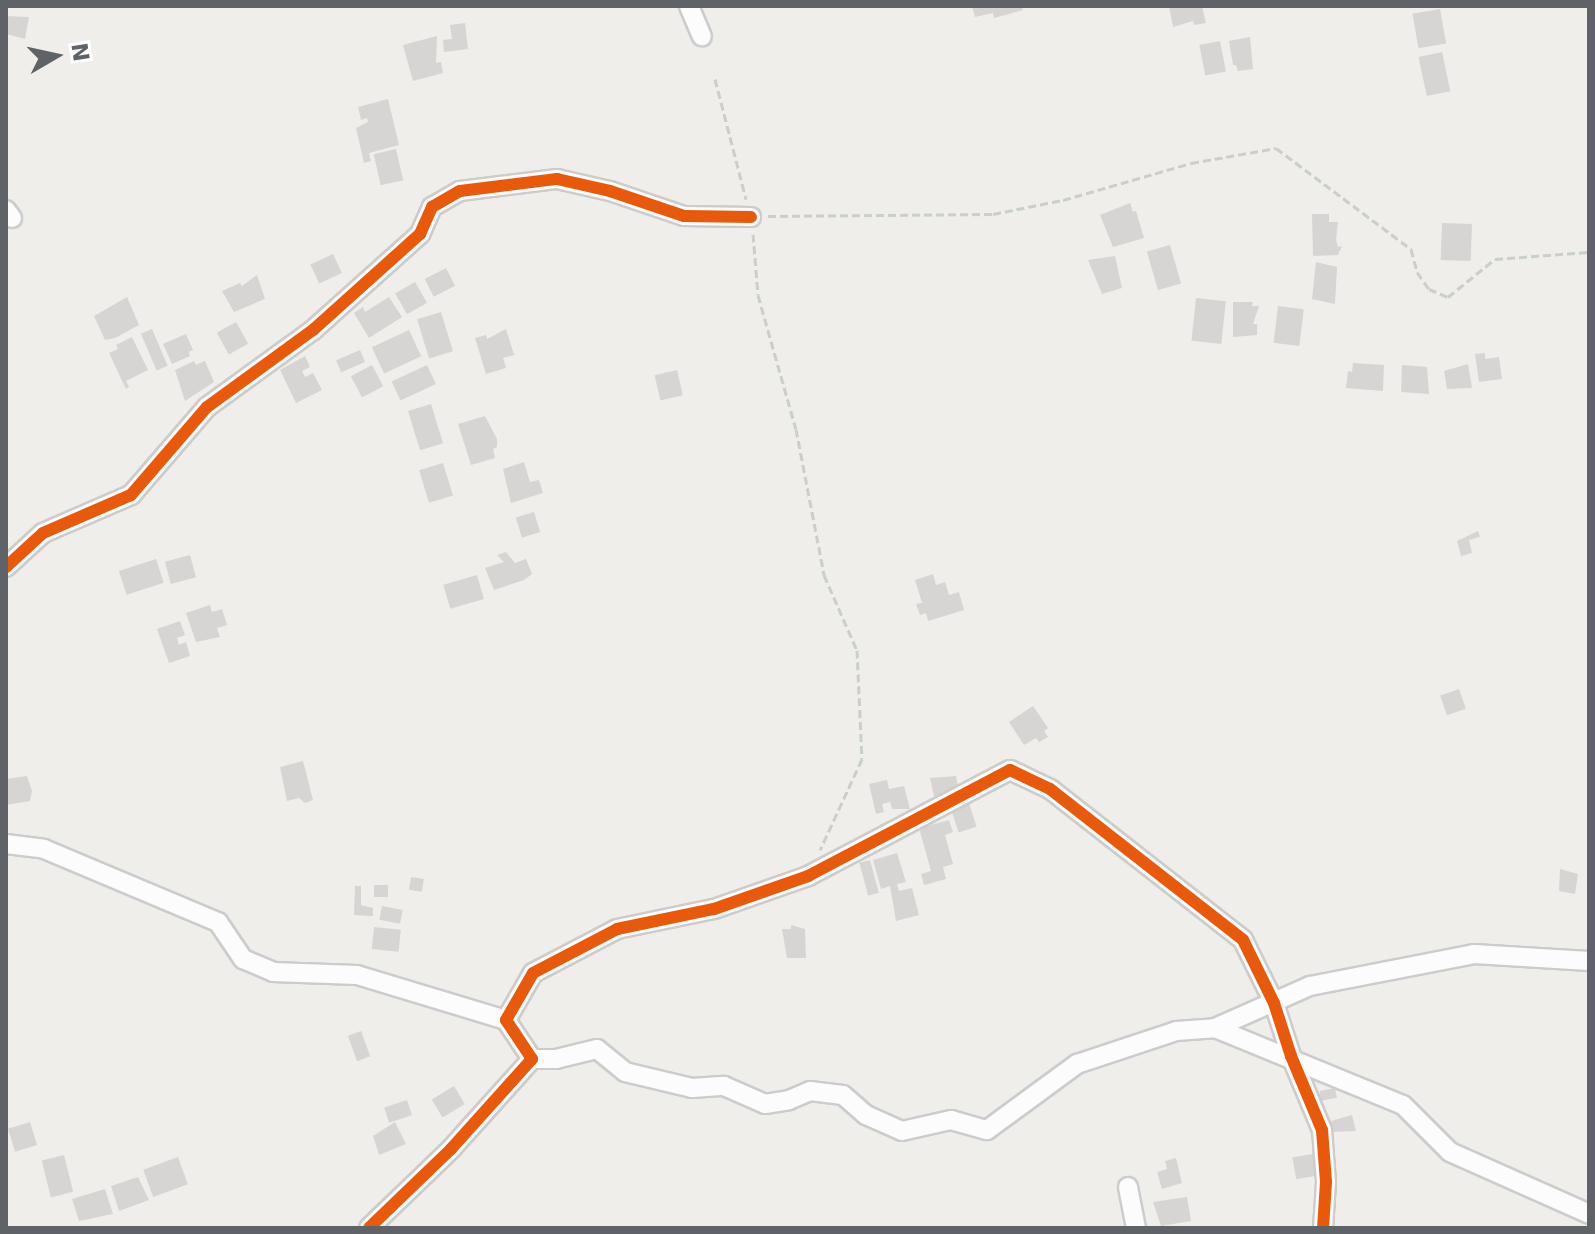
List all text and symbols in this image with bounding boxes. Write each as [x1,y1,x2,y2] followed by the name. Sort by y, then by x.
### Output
[16,16,96,96] north arrow
[66,41,94,63] text: N

